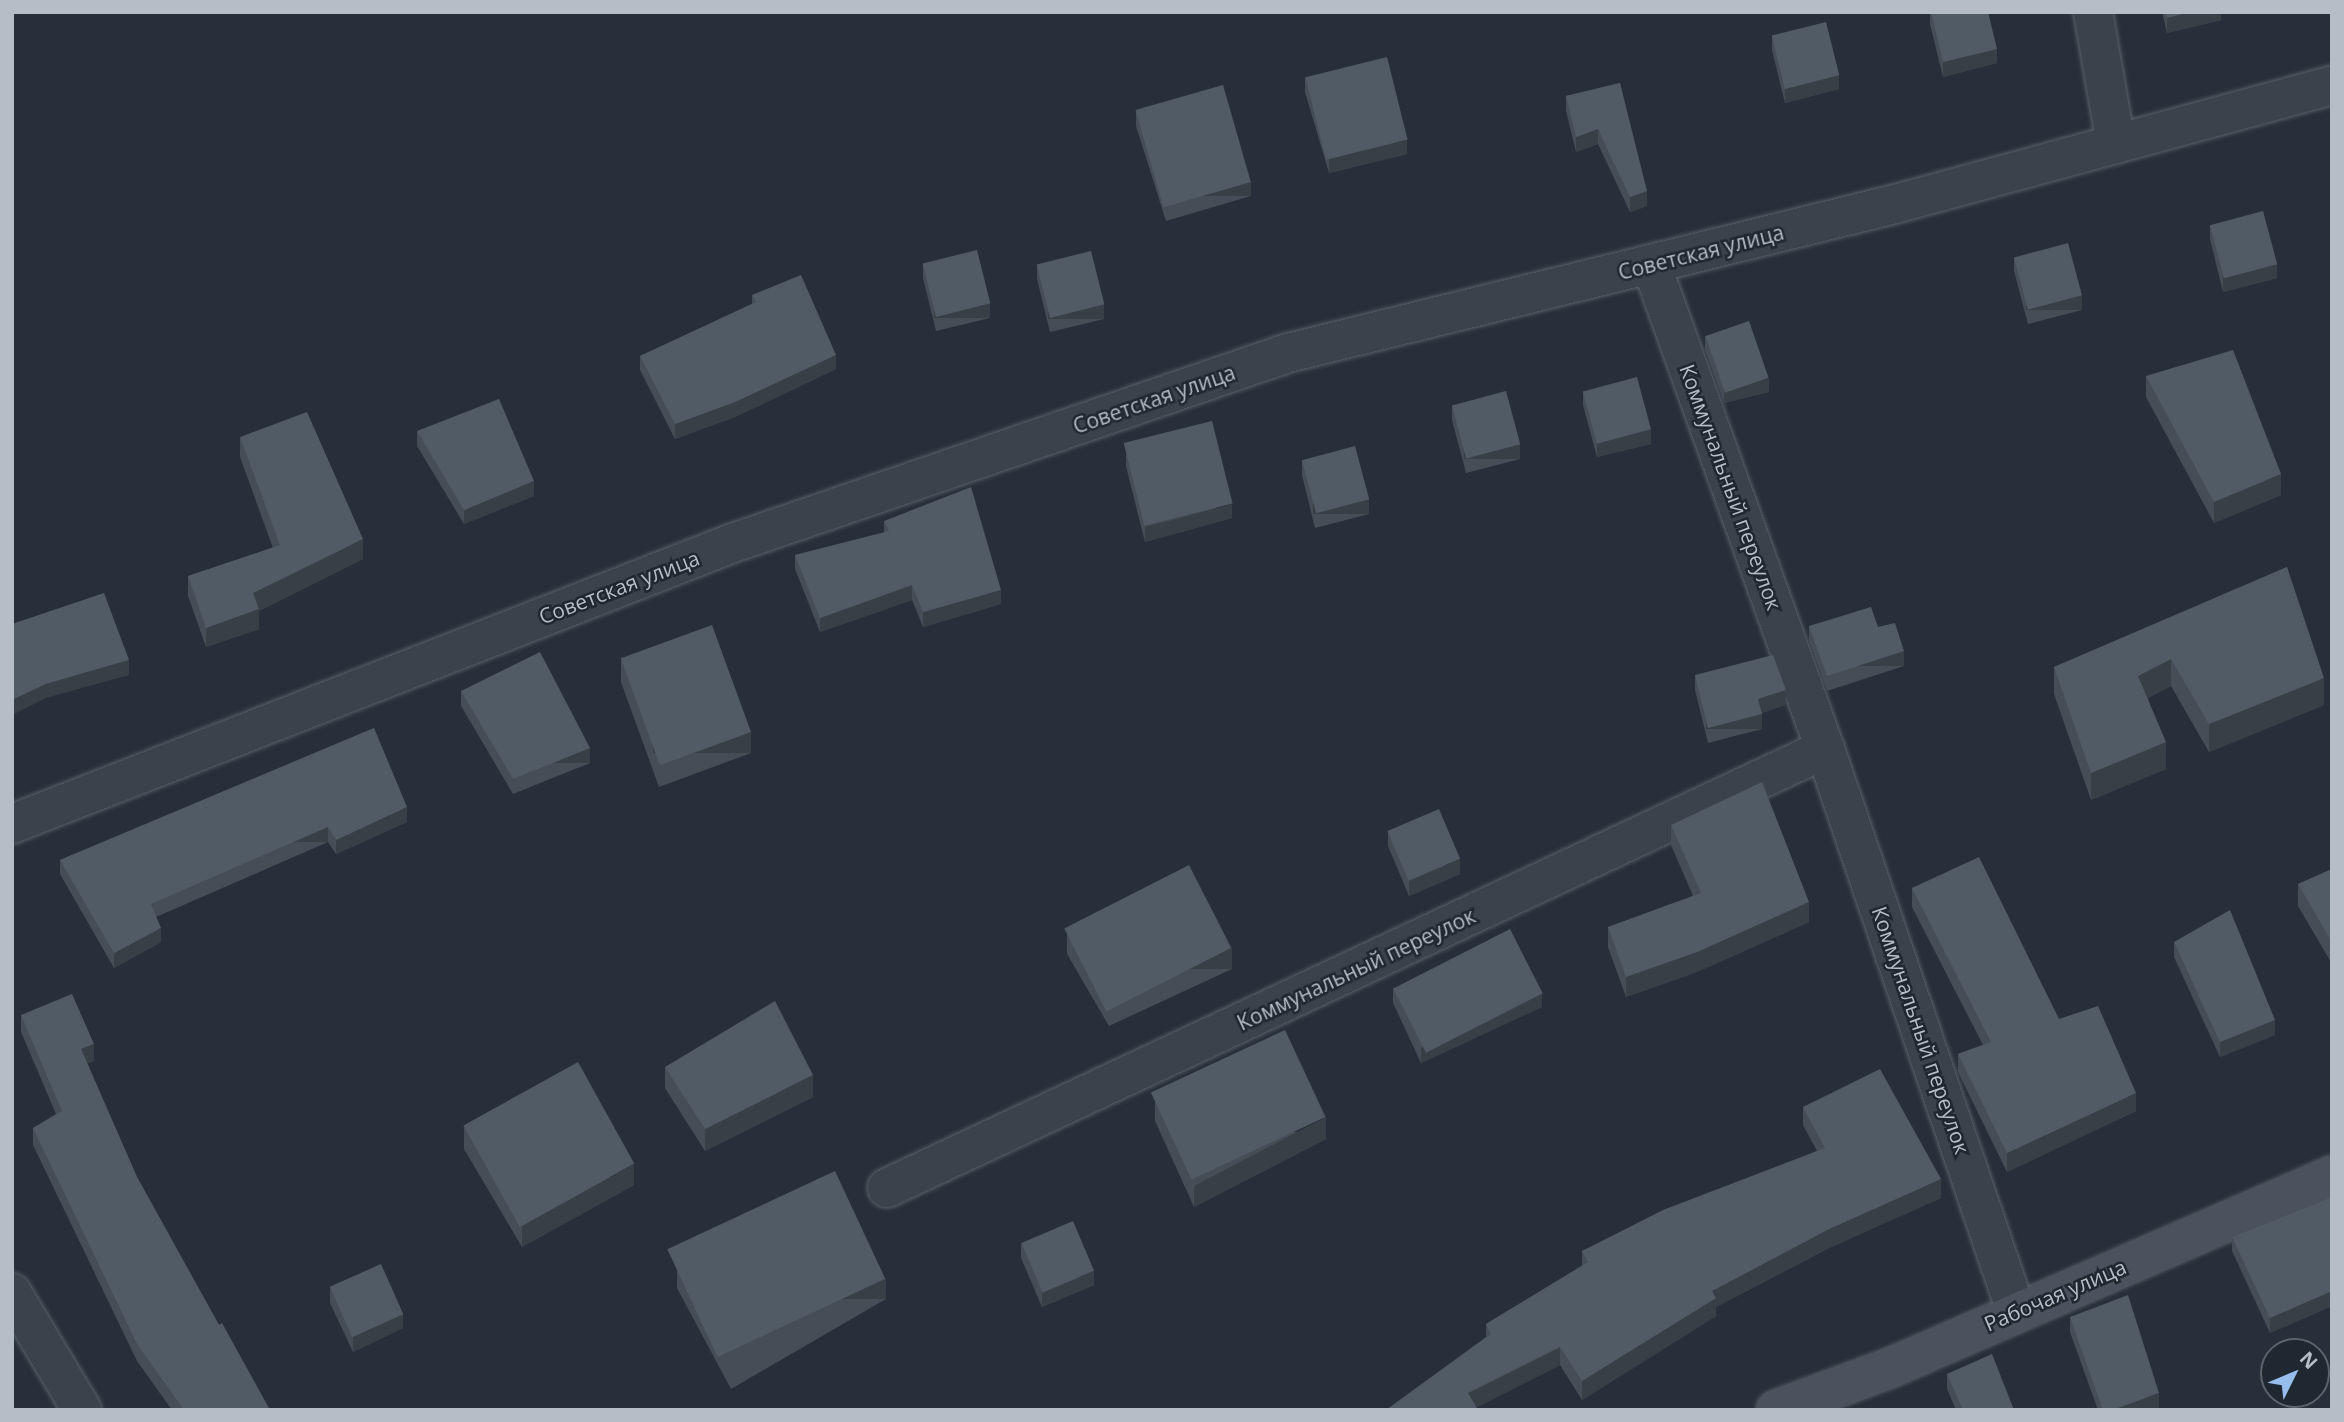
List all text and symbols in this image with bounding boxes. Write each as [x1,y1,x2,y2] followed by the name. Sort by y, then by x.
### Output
[1615,219,1787,285] street label: Советская улица
[1070,359,1238,439] street label: Советская улица
[1675,361,1787,613] street label: Коммунальный переулок
[535,545,703,629] street label: Советская улица
[1233,903,1479,1035] street label: Коммунальный переулок
[1867,903,1975,1157] street label: Коммунальный переулок
[1980,1254,2130,1336] street label: Рабочая улица
[2260,1338,2330,1408] north arrow
[2294,1346,2324,1375] text: N

